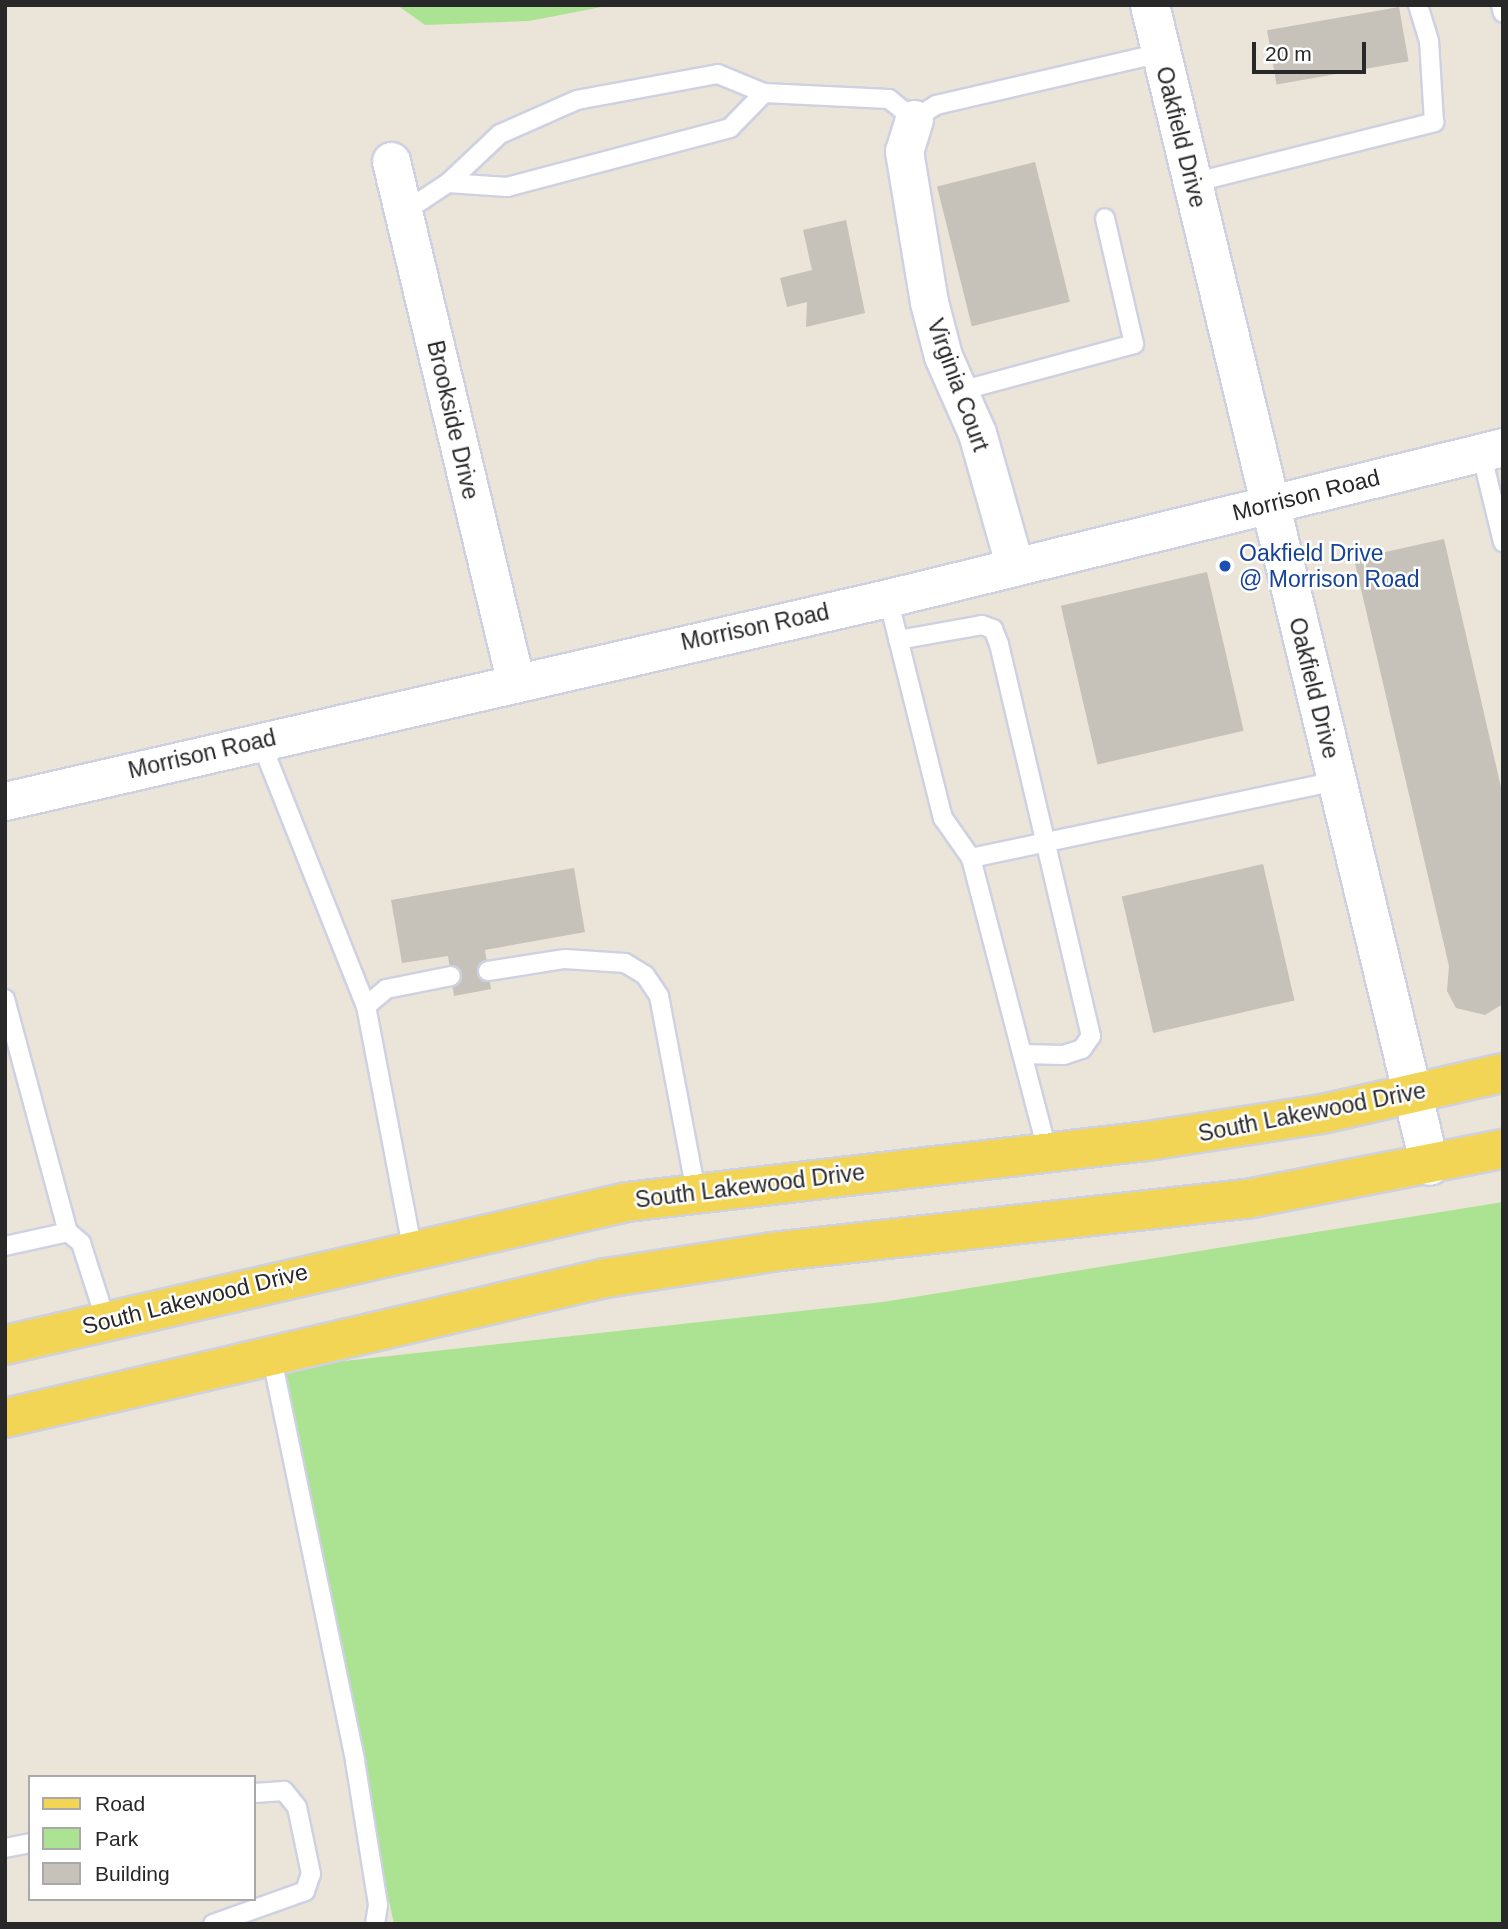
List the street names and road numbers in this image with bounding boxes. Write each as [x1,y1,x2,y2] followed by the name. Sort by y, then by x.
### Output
[1150,64,1212,210] street label: Oakfield Drive
[921,315,995,455] street label: Virginia Court
[421,338,485,502] street label: Brookside Drive
[1229,463,1383,527] street label: Morrison Road
[678,598,832,656] street label: Morrison Road
[1283,615,1345,761] street label: Oakfield Drive
[125,724,279,784] street label: Morrison Road
[1196,1076,1428,1148] street label: South Lakewood Drive
[633,1158,867,1214] street label: South Lakewood Drive
[79,1258,311,1340] street label: South Lakewood Drive

